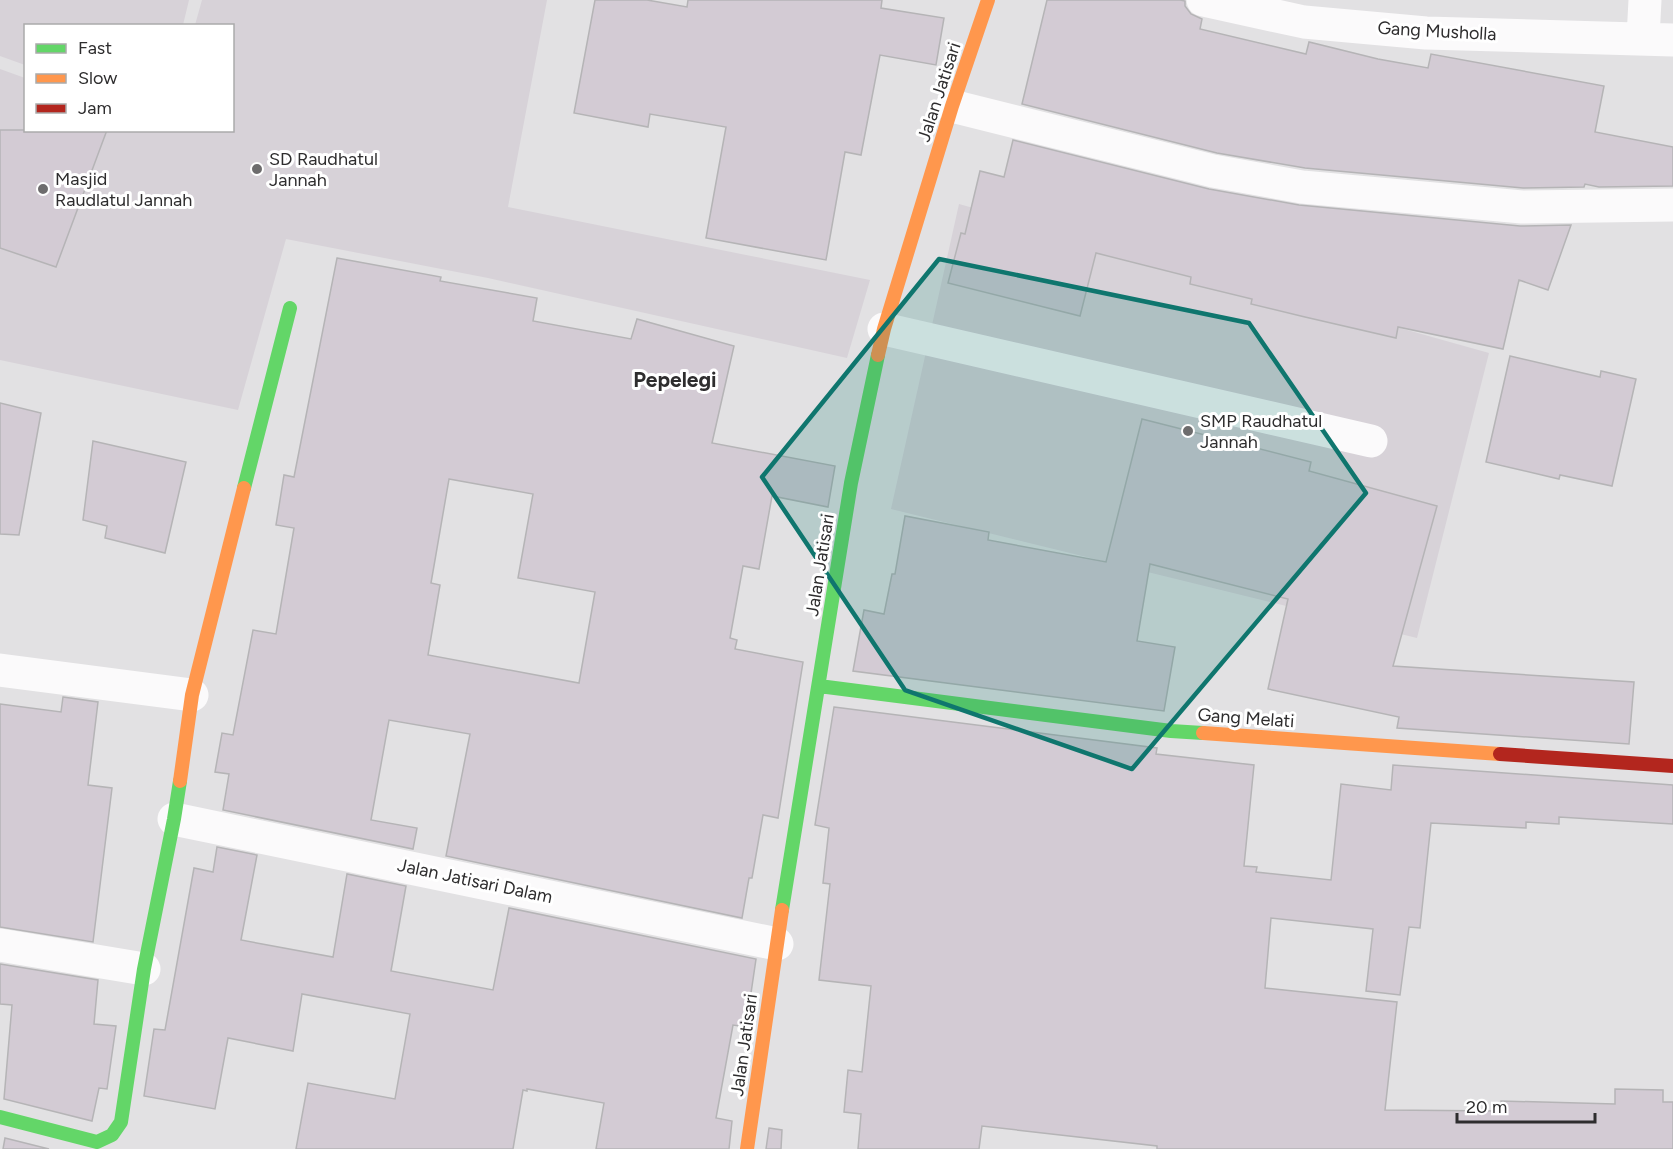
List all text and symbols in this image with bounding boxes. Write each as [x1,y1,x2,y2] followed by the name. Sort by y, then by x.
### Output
[1377,17,1497,45] street label: Gang Musholla
[24,24,234,132] legend
[78,37,112,59] text: Fast
[913,39,965,145] street label: Jalan Jatisari
[78,67,117,89] text: Slow
[78,97,112,119] text: Jam
[269,148,378,191] place label: SD Raudhatul Jannah
[250,162,264,176] marker: SD Raudhatul Jannah
[55,168,192,211] place label: Masjid Raudlatul Jannah
[36,182,50,196] marker: Masjid Raudlatul Jannah
[633,367,717,392] district label: Pepelegi
[1200,410,1322,453] place label: SMP Raudhatul Jannah
[1181,424,1195,438] marker: SMP Raudhatul Jannah
[801,512,839,618] street label: Jalan Jatisari
[1197,704,1295,732] street label: Gang Melati
[396,854,554,908] street label: Jalan Jatisari Dalam
[726,992,762,1098] street label: Jalan Jatisari
[1457,1086,1595,1124] scale bar
[1466,1096,1507,1118] text: 20 m

